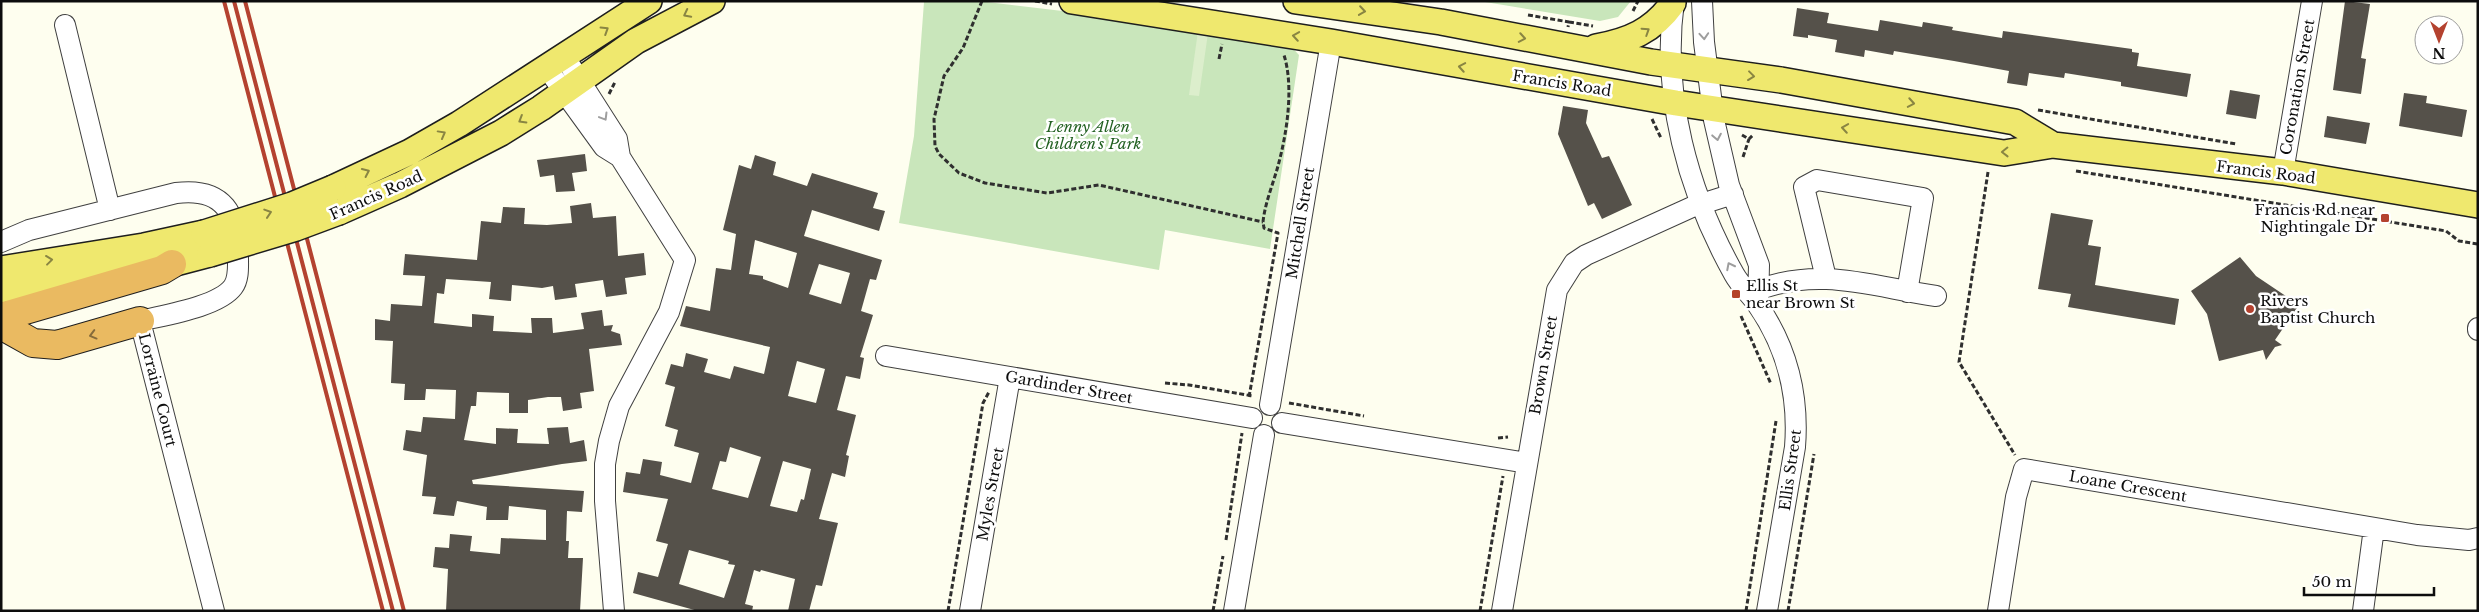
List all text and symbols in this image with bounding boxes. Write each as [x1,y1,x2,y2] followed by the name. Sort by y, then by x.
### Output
[1358,5,1366,16] one-way arrow
[683,8,692,18] one-way arrow
[2414,15,2464,65] north arrow
[2276,17,2318,156] street label: Coronation Street
[600,26,609,36] one-way arrow
[1641,27,1650,37] one-way arrow
[1291,32,1300,42] one-way arrow
[1518,32,1526,42] one-way arrow
[1698,33,1709,41] one-way arrow
[2432,44,2446,62] text: N
[1458,62,1467,72] one-way arrow
[1511,66,1613,100] street label: Francis Road
[1747,70,1755,81] one-way arrow
[1907,98,1915,108] one-way arrow
[598,112,607,121] one-way arrow
[519,113,528,123] one-way arrow
[1035,117,1141,153] park label: Lenny Allen Children's Park
[1840,123,1849,133] one-way arrow
[436,130,445,140] one-way arrow
[1712,132,1722,141] one-way arrow
[2001,147,2009,157] one-way arrow
[2215,156,2317,188] street label: Francis Road
[1282,165,1318,280] street label: Mitchell Street
[327,166,425,224] street label: Francis Road
[361,168,370,179] one-way arrow
[2254,200,2376,236] place label: Francis Rd near Nightingale Dr
[263,209,271,219] one-way arrow
[2379,212,2391,224] marker: Francis Rd near Nightingale Dr
[46,255,54,266] one-way arrow
[1726,262,1736,271] one-way arrow
[1746,276,1855,312] place label: Ellis St near Brown St
[1730,288,1742,300] marker: Ellis St near Brown St
[2260,291,2375,327] place label: Rivers Baptist Church
[2244,303,2256,315] marker: Rivers Baptist Church
[1525,314,1561,416] street label: Brown Street
[89,329,98,340] one-way arrow
[135,331,181,449] street label: Lorraine Court
[1004,366,1134,408] street label: Gardinder Street
[1775,428,1805,512] street label: Ellis Street
[972,445,1008,542] street label: Myles Street
[2068,466,2189,506] street label: Loane Crescent
[2304,564,2434,596] scale bar
[2312,572,2352,591] text: 50 m

